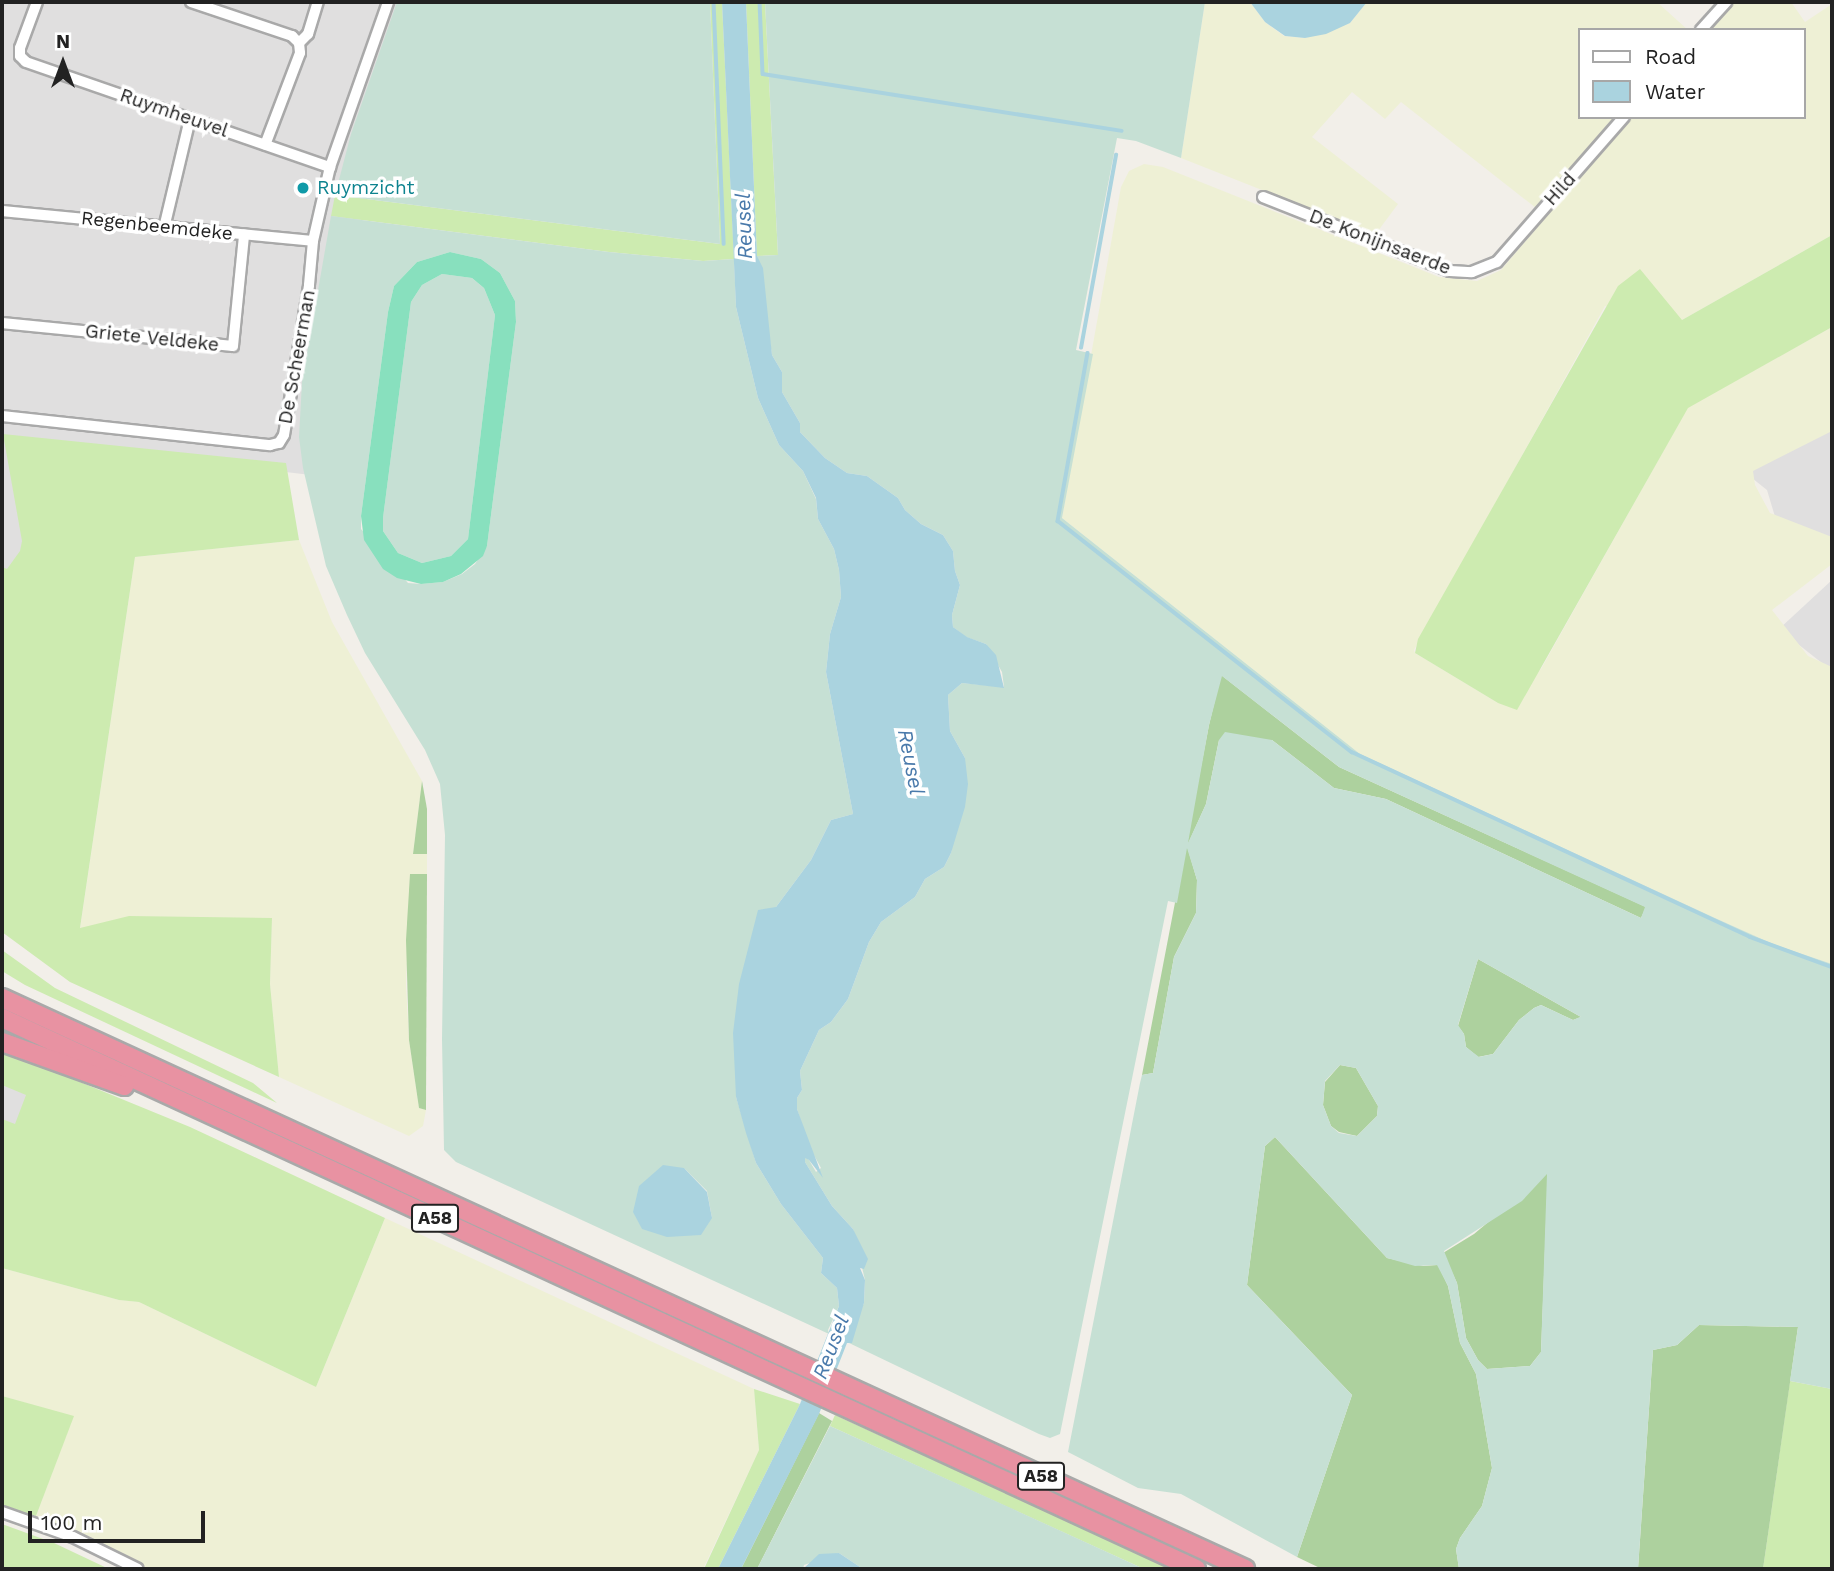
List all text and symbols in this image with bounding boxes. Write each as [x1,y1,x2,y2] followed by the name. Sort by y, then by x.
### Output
[28,28,98,98] north arrow
[1578,28,1806,119] legend
[56,30,70,53] text: N
[1645,44,1696,69] text: Road
[1645,79,1705,104] text: Water
[117,84,231,142] street label: Ruymheuvel
[1539,168,1581,210] street label: Hild
[317,177,414,199] place label: Ruymzicht
[295,180,311,196] marker: Ruymzicht
[730,192,758,260] water label: Reusel
[1306,204,1454,280] street label: De Konijnsaerde
[80,207,234,245] street label: Regenbeemdeke
[274,288,320,426] street label: De Scheerman
[84,320,220,356] street label: Griete Veldeke
[892,727,930,797] water label: Reusel
[410,1204,460,1232] road number: A58
[807,1311,855,1383] water label: Reusel
[1016,1462,1066,1490] road number: A58
[32,1498,208,1542] scale bar
[41,1510,103,1535] text: 100 m

